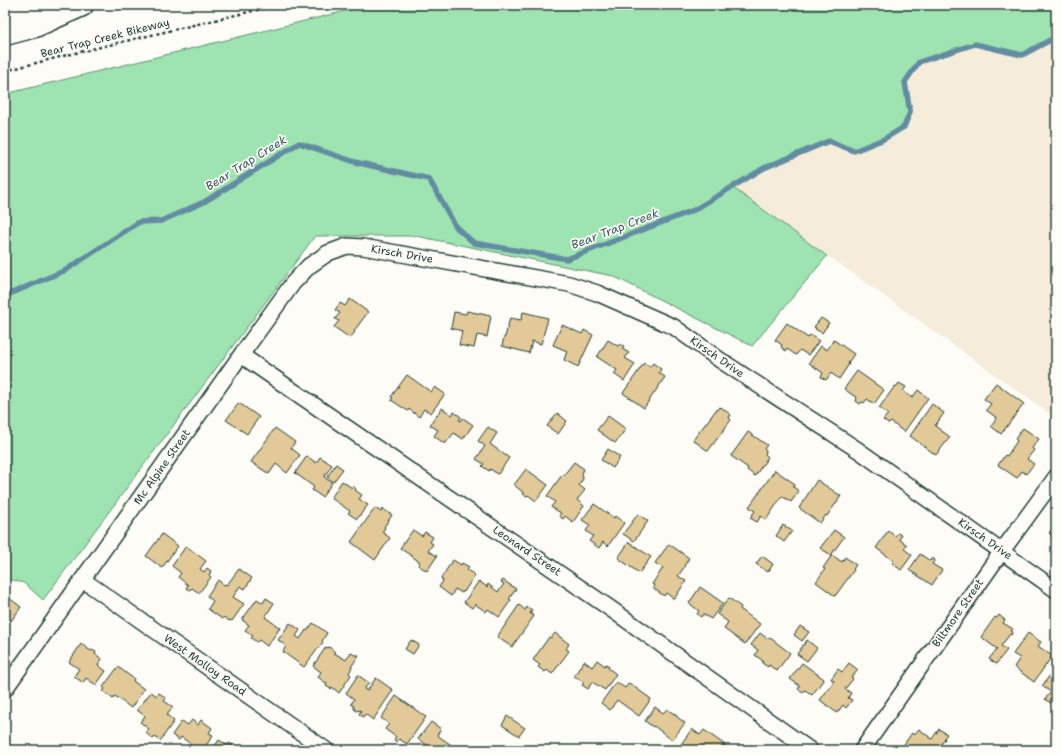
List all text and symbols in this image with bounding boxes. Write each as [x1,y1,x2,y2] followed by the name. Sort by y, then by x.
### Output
[39,15,171,61] street label: Bear Trap Creek Bikeway
[202,132,290,194] water label: Bear Trap Creek
[569,205,661,253] water label: Bear Trap Creek
[370,241,434,267] street label: Kirsch Drive
[687,333,747,381] street label: Kirsch Drive
[130,426,194,508] street label: Mc Alpine Street
[955,515,1015,563] street label: Kirsch Drive
[490,522,564,580] street label: Leonard Street
[929,576,987,650] street label: Biltmore Street
[161,631,249,699] street label: West Molloy Road

